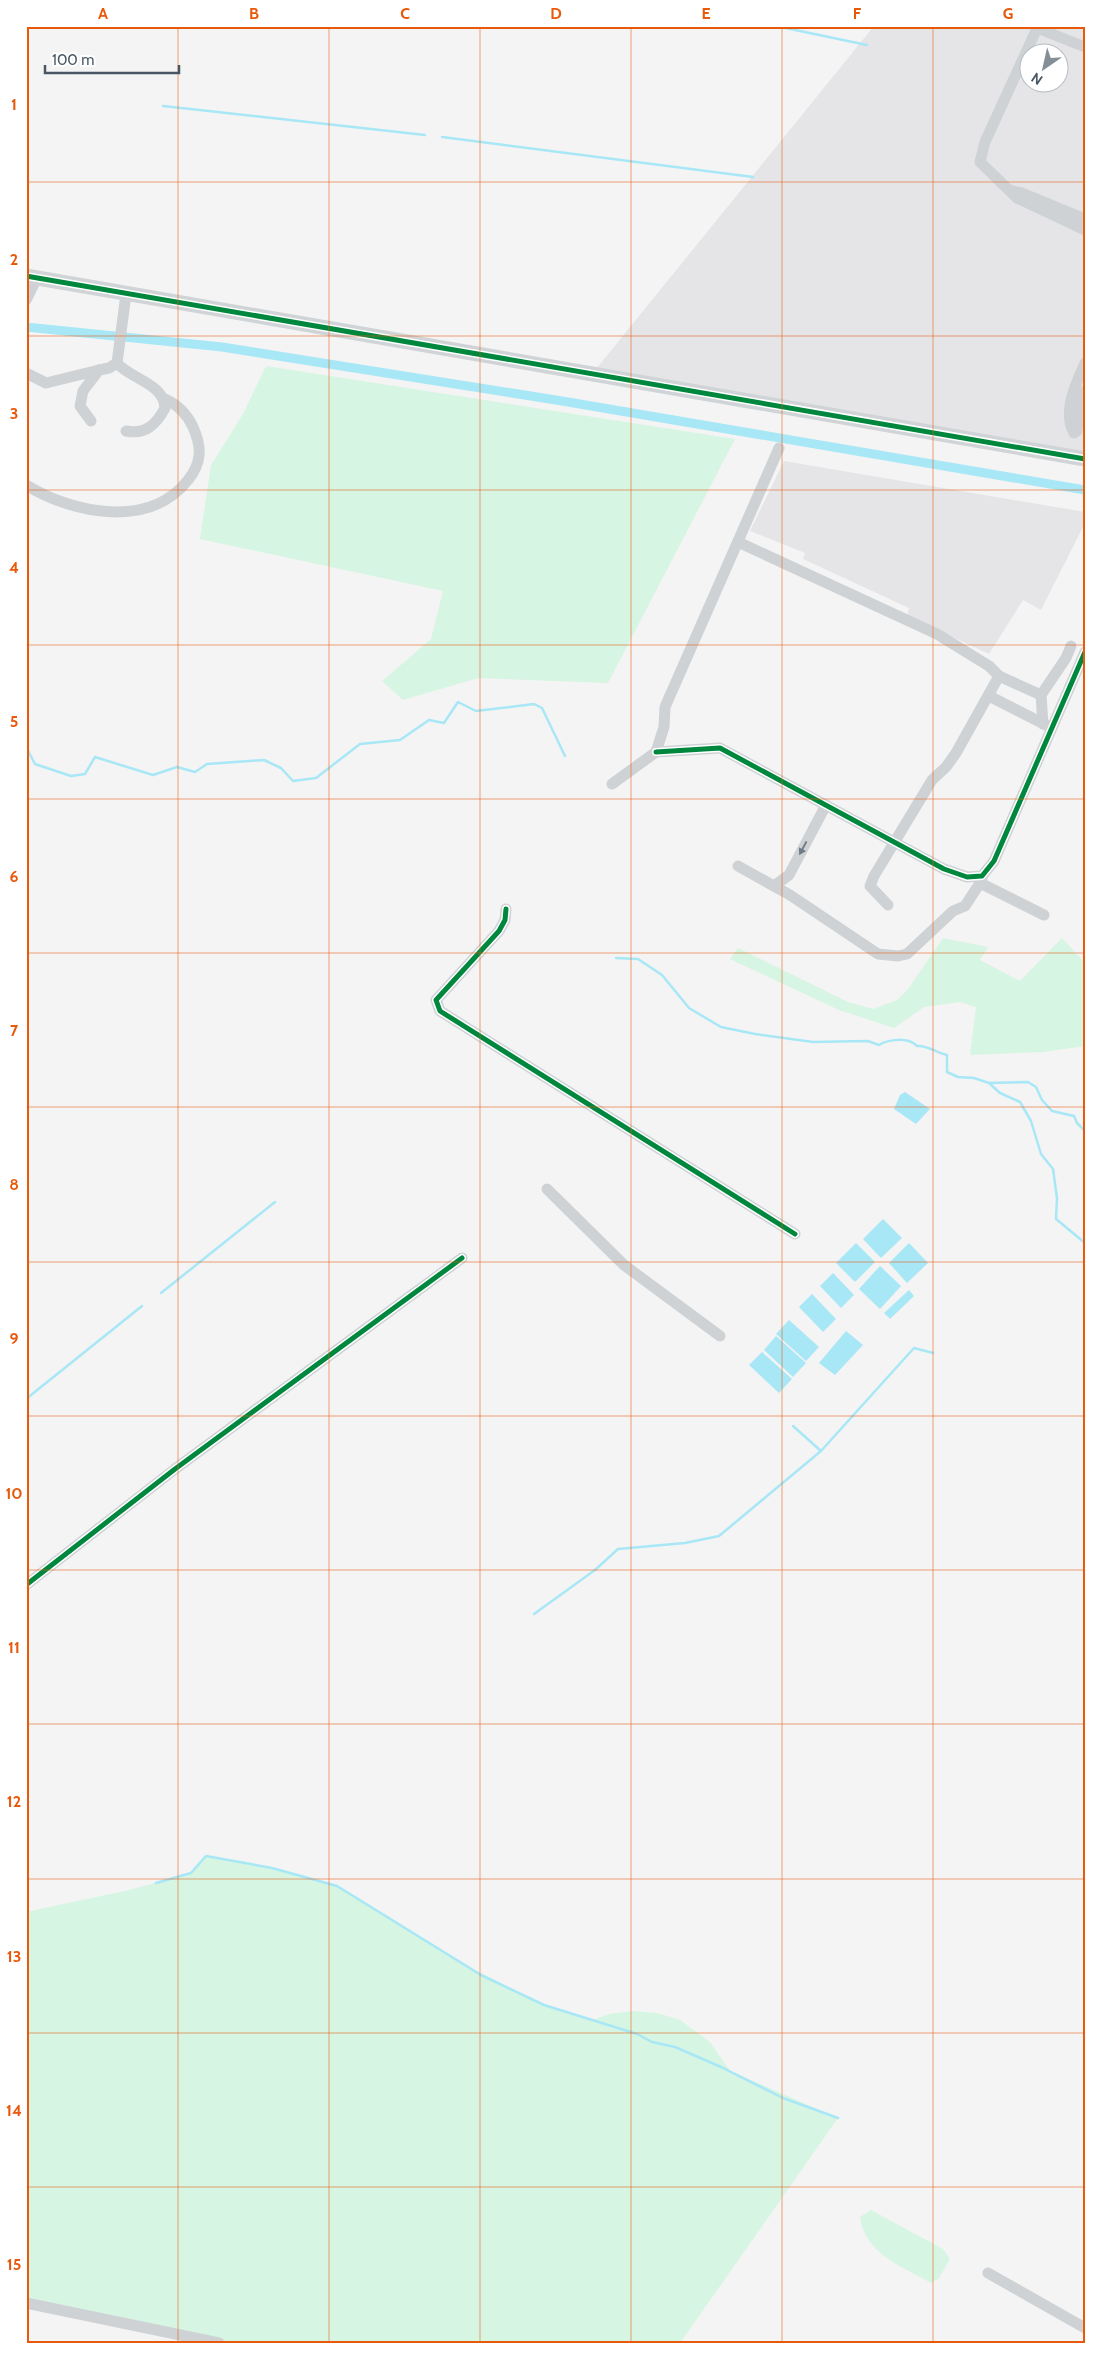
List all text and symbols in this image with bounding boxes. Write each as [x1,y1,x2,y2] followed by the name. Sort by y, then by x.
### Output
[98,4,108,23] text: A
[249,4,259,23] text: B
[400,4,410,23] text: C
[550,4,562,23] text: D
[701,4,711,23] text: E
[853,4,862,23] text: F
[1003,4,1013,23] text: G
[45,42,179,74] scale bar
[1018,42,1068,92] north arrow
[52,51,94,69] text: 100 m
[1028,69,1046,89] text: N
[11,95,17,114] text: 1
[10,250,18,269] text: 2
[10,404,18,423] text: 3
[9,558,19,577] text: 4
[10,712,18,731] text: 5
[799,841,807,856] one-way arrow
[10,867,19,886] text: 6
[10,1021,19,1040] text: 7
[9,1175,19,1194] text: 8
[10,1329,19,1348] text: 9
[5,1484,23,1503] text: 10
[8,1638,20,1657] text: 11
[7,1792,21,1811] text: 12
[7,1947,21,1966] text: 13
[6,2101,22,2120] text: 14
[7,2255,21,2274] text: 15

